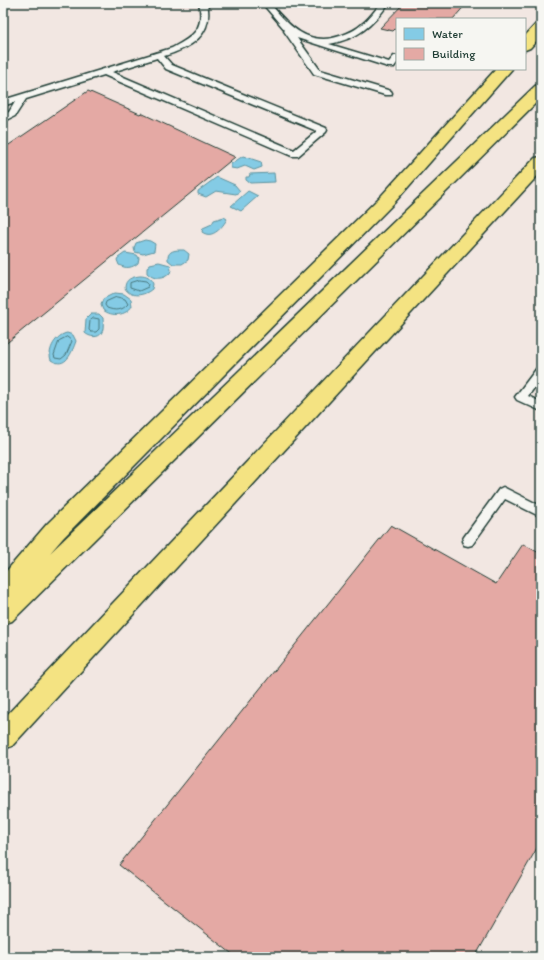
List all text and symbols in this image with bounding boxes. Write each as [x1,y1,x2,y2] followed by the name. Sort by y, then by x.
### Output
[396,18,526,70] legend
[432,27,463,41] text: Water
[432,47,476,61] text: Building

